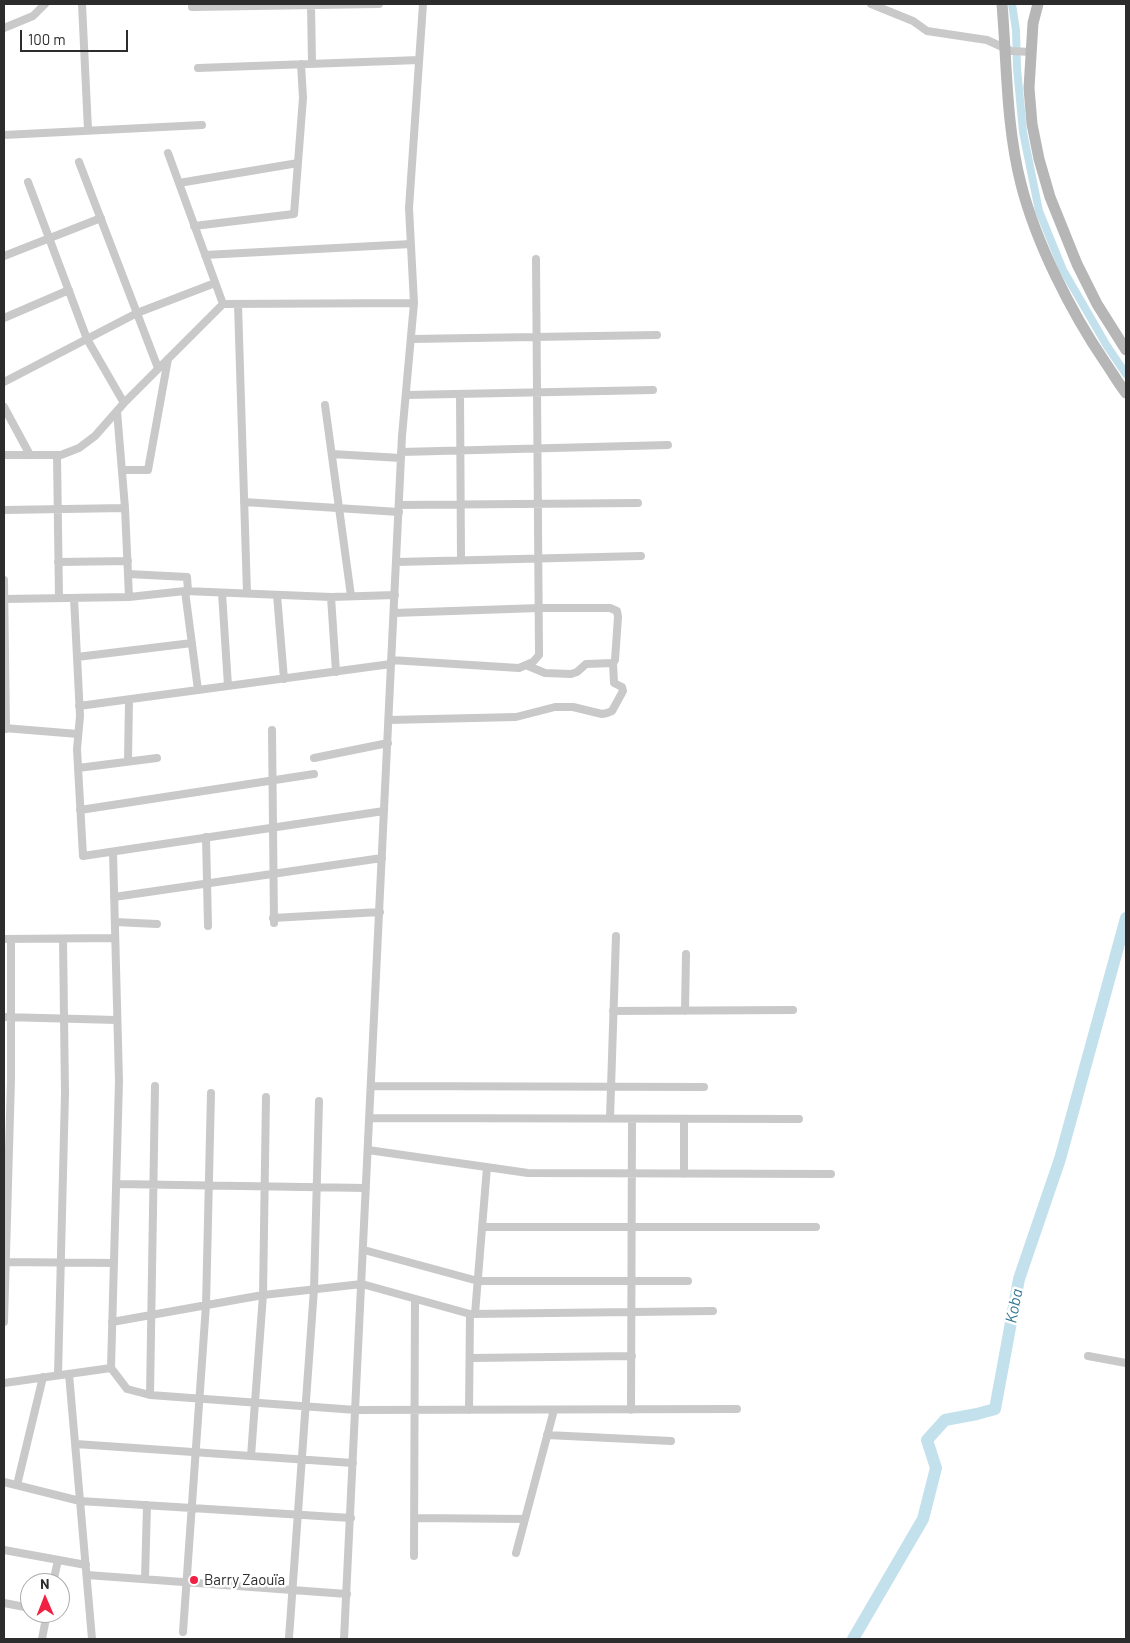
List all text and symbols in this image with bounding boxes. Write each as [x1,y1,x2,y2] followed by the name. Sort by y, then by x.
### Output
[22,20,130,52] scale bar
[28,30,66,48] text: 100 m
[1001,1287,1027,1325] water label: Koba
[204,1571,285,1589] place label: Barry Zaouïa
[20,1573,70,1623] north arrow
[188,1574,200,1586] marker: Barry Zaouïa
[40,1575,50,1592] text: N

